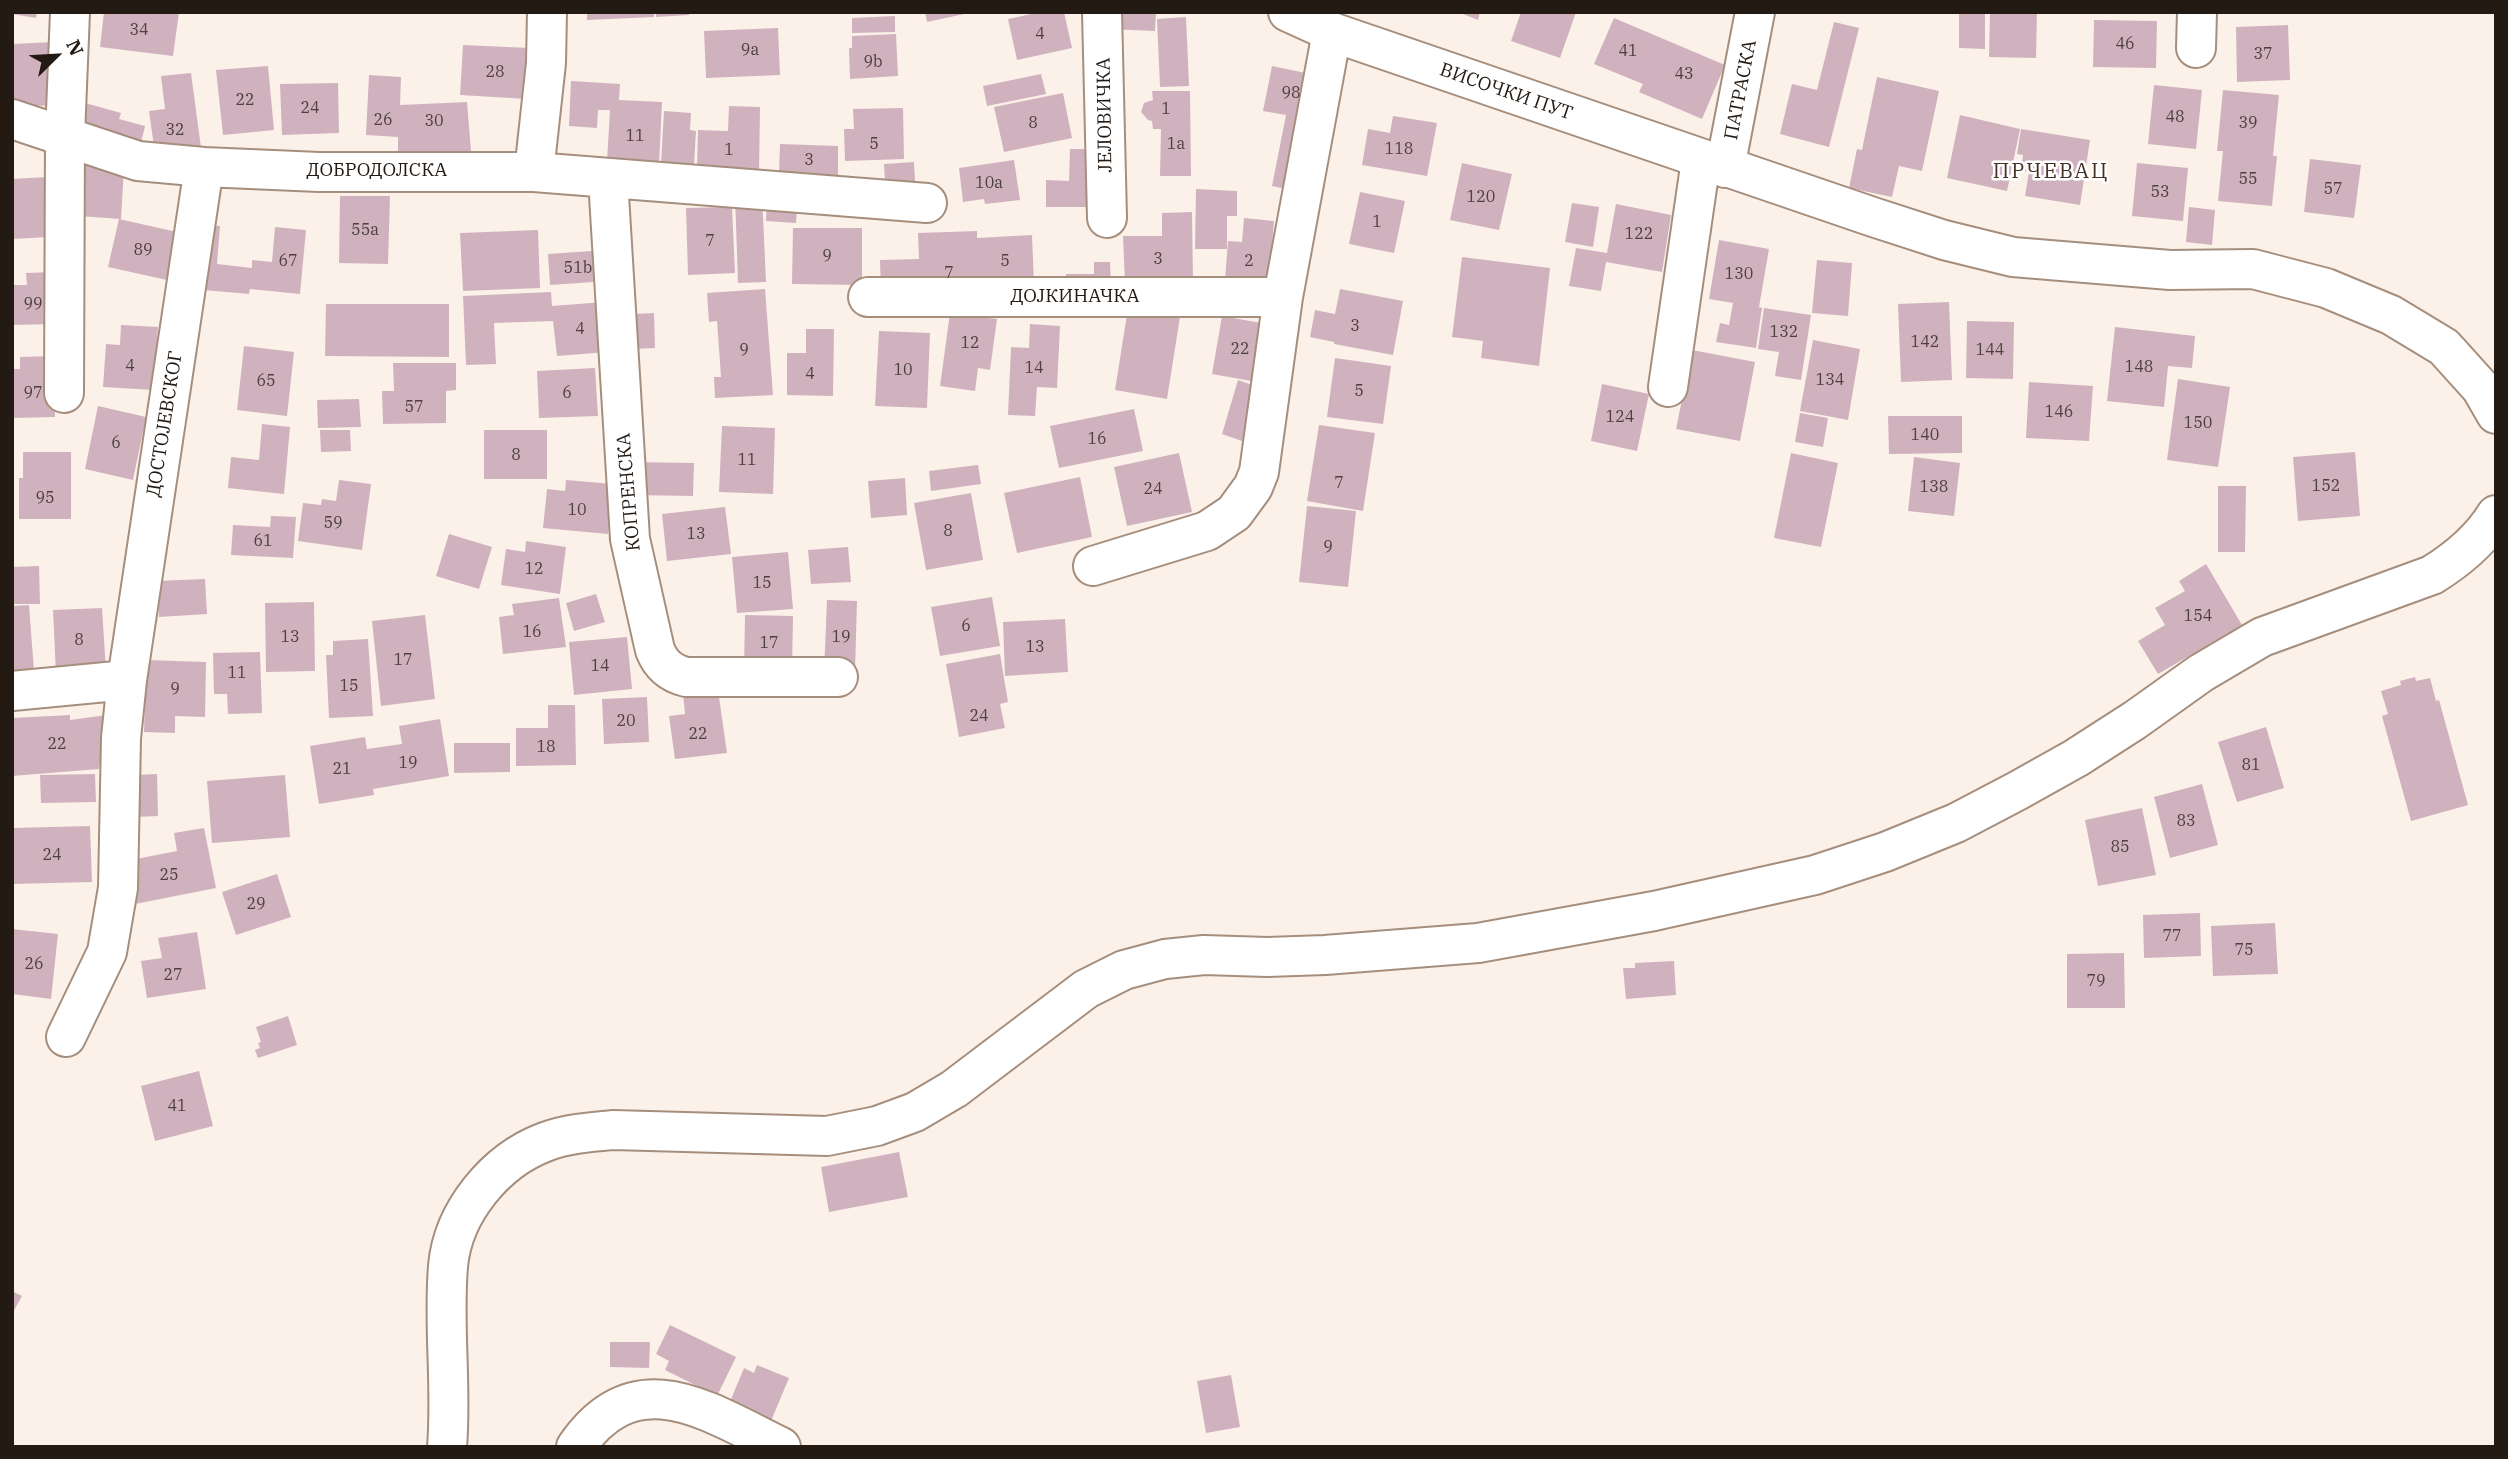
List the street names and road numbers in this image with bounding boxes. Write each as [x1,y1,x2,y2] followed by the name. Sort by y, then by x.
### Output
[1720,38,1762,142] street label: ПАТРАСКА
[1093,57,1117,173] street label: ЈЕЛОВИЧКА
[1437,59,1575,125] street label: ВИСОЧКИ ПУТ
[307,160,447,182] street label: ДОБРОДОЛСКА
[1010,286,1140,308] street label: ДОЈКИНАЧКА
[142,349,188,499] street label: ДОСТОЈЕВСКОГ
[612,432,646,552] street label: КОПРЕНСКА

